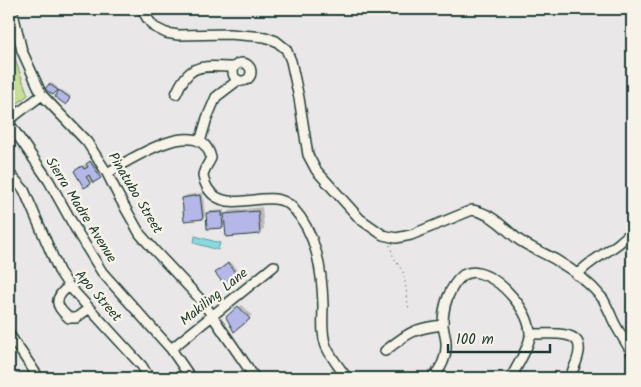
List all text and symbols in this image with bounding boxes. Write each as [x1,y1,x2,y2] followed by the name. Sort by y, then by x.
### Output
[102,148,168,239] street label: Pinatubo Street
[40,153,123,268] street label: Sierra Madre Avenue
[175,262,253,331] street label: Makiling Lane
[69,265,127,327] street label: Apo Street
[448,322,551,354] scale bar
[456,328,494,352] text: 100 m

